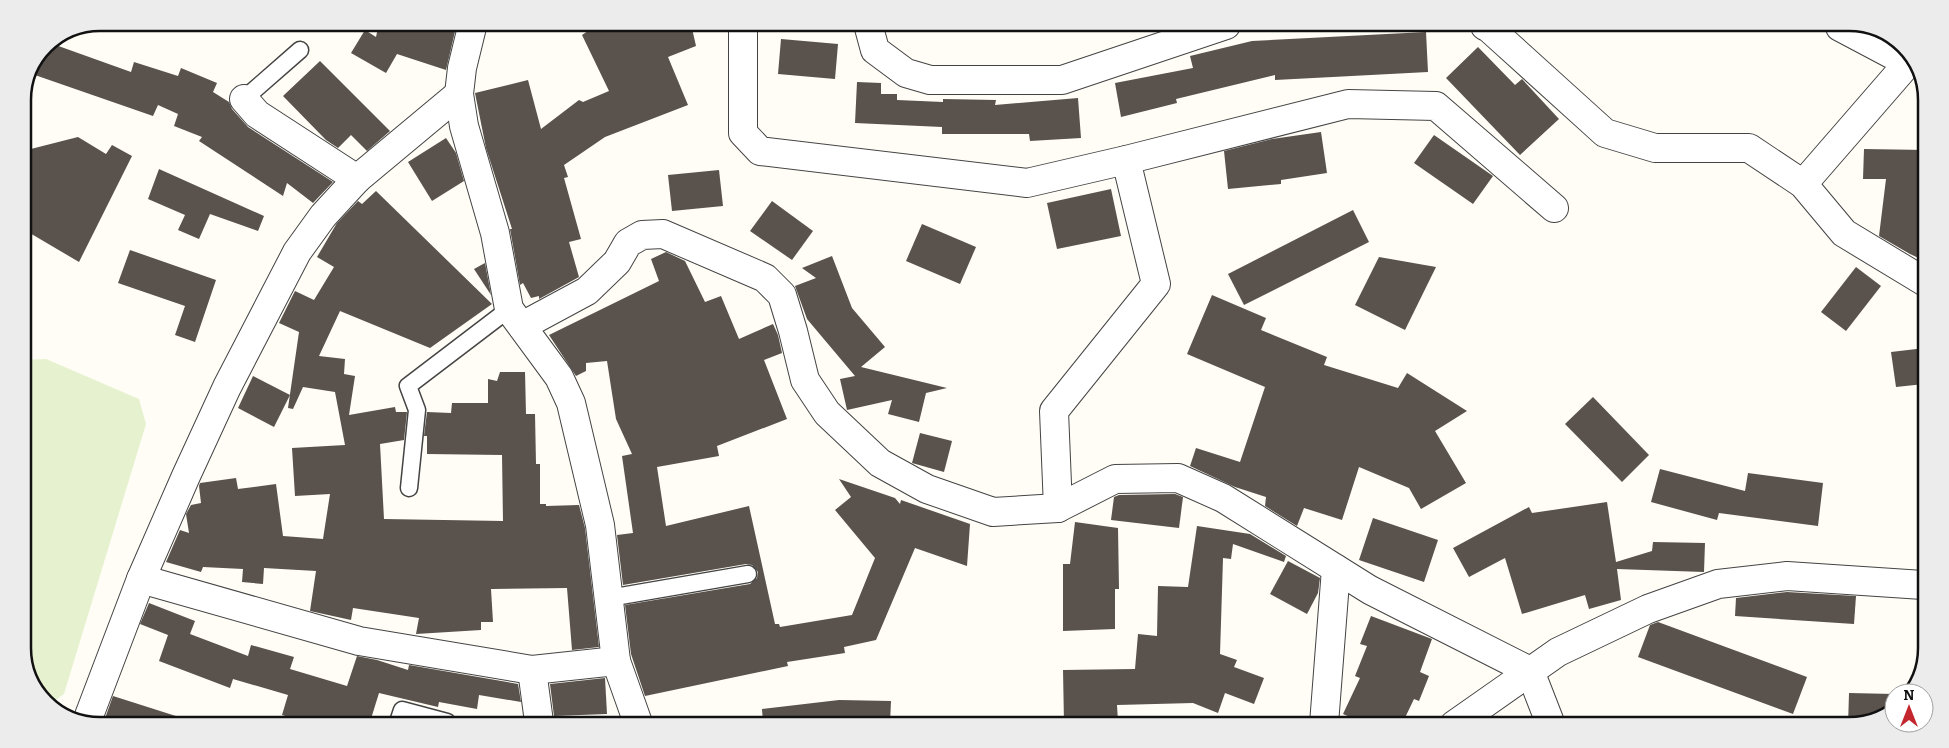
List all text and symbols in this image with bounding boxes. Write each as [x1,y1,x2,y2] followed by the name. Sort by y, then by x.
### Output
[1884,683,1934,733] north arrow
[1904,687,1915,704] text: N

